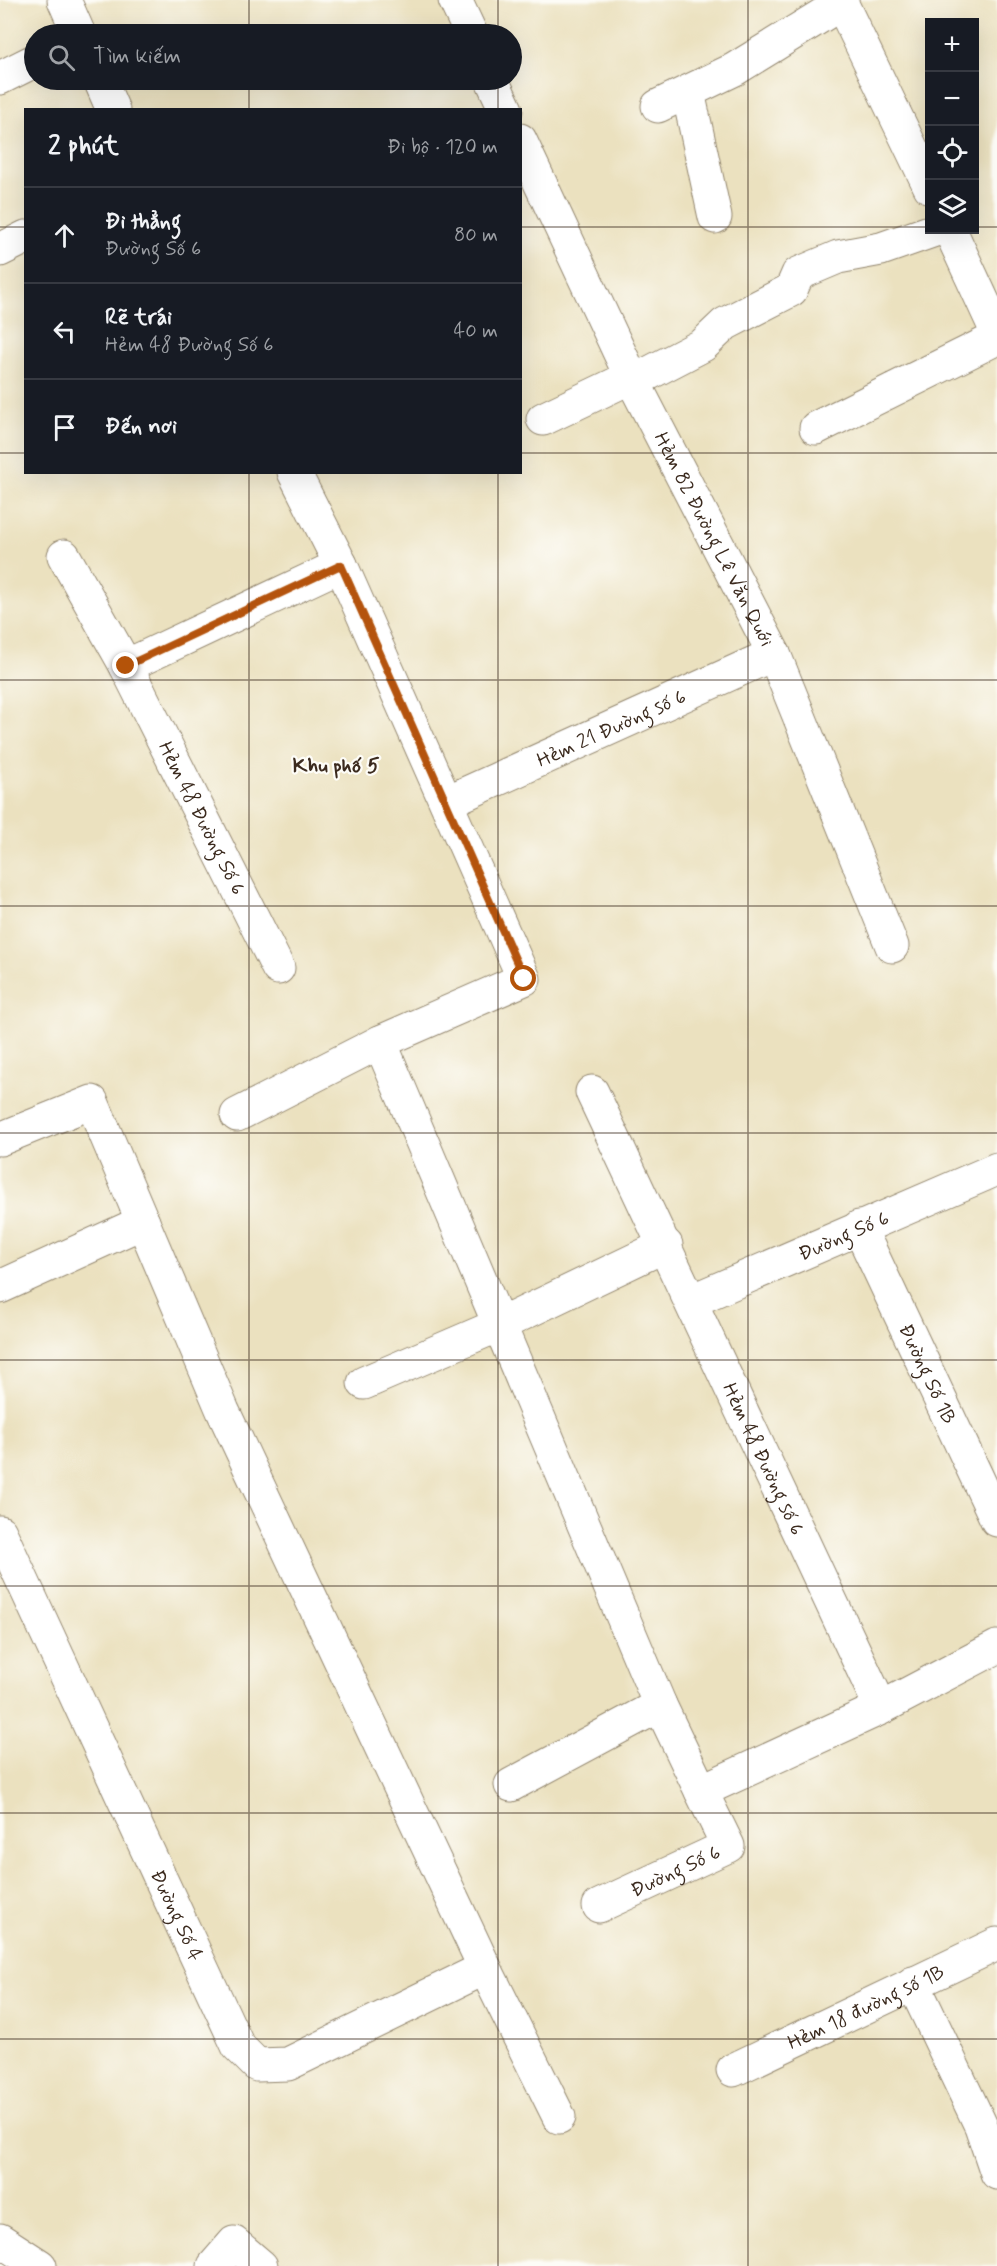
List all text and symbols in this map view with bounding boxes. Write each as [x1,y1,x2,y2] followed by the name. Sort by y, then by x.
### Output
[925,18,979,234] map controls
[925,18,979,72] button: +
[24,24,522,90] search box
[45,41,78,74] icon: search
[93,43,181,71] text: Tìm kiếm
[925,72,979,126] button: −
[925,126,979,180] button: locate
[48,130,119,164] text: 2 phút
[387,134,498,161] text: Đi bộ · 120 m
[925,180,979,234] button: layers
[105,208,181,236] text: Đi thẳng
[48,219,81,252] icon: ahead
[454,222,498,249] text: 80 m
[105,236,201,263] text: Đường Số 6
[105,304,172,332] text: Rẽ trái
[48,315,81,348] icon: left
[454,318,498,345] text: 40 m
[105,332,273,359] text: Hẻm 48 Đường Số 6
[48,411,81,444] icon: arrive
[105,413,177,441] text: Đến nơi
[647,428,780,651] street label: Hẻm 82 Đường Lê Văn Quới
[112,652,138,678] route end
[533,684,691,775] street label: Hẻm 21 Đường số 6
[151,737,251,900] street label: Hẻm 48 Đường Số 6
[292,752,380,780] district label: Khu phố 5
[510,965,536,991] route start
[794,1205,894,1268] street label: Đường Số 6
[892,1320,962,1429] street label: Đường Số 1B
[715,1379,810,1540] street label: Hẻm 48 Đường số 6
[626,1839,725,1904] street label: Đường Số 6
[143,1866,209,1966] street label: Đường Số 4
[783,1959,949,2057] street label: Hẻm 18 đường số 1B

